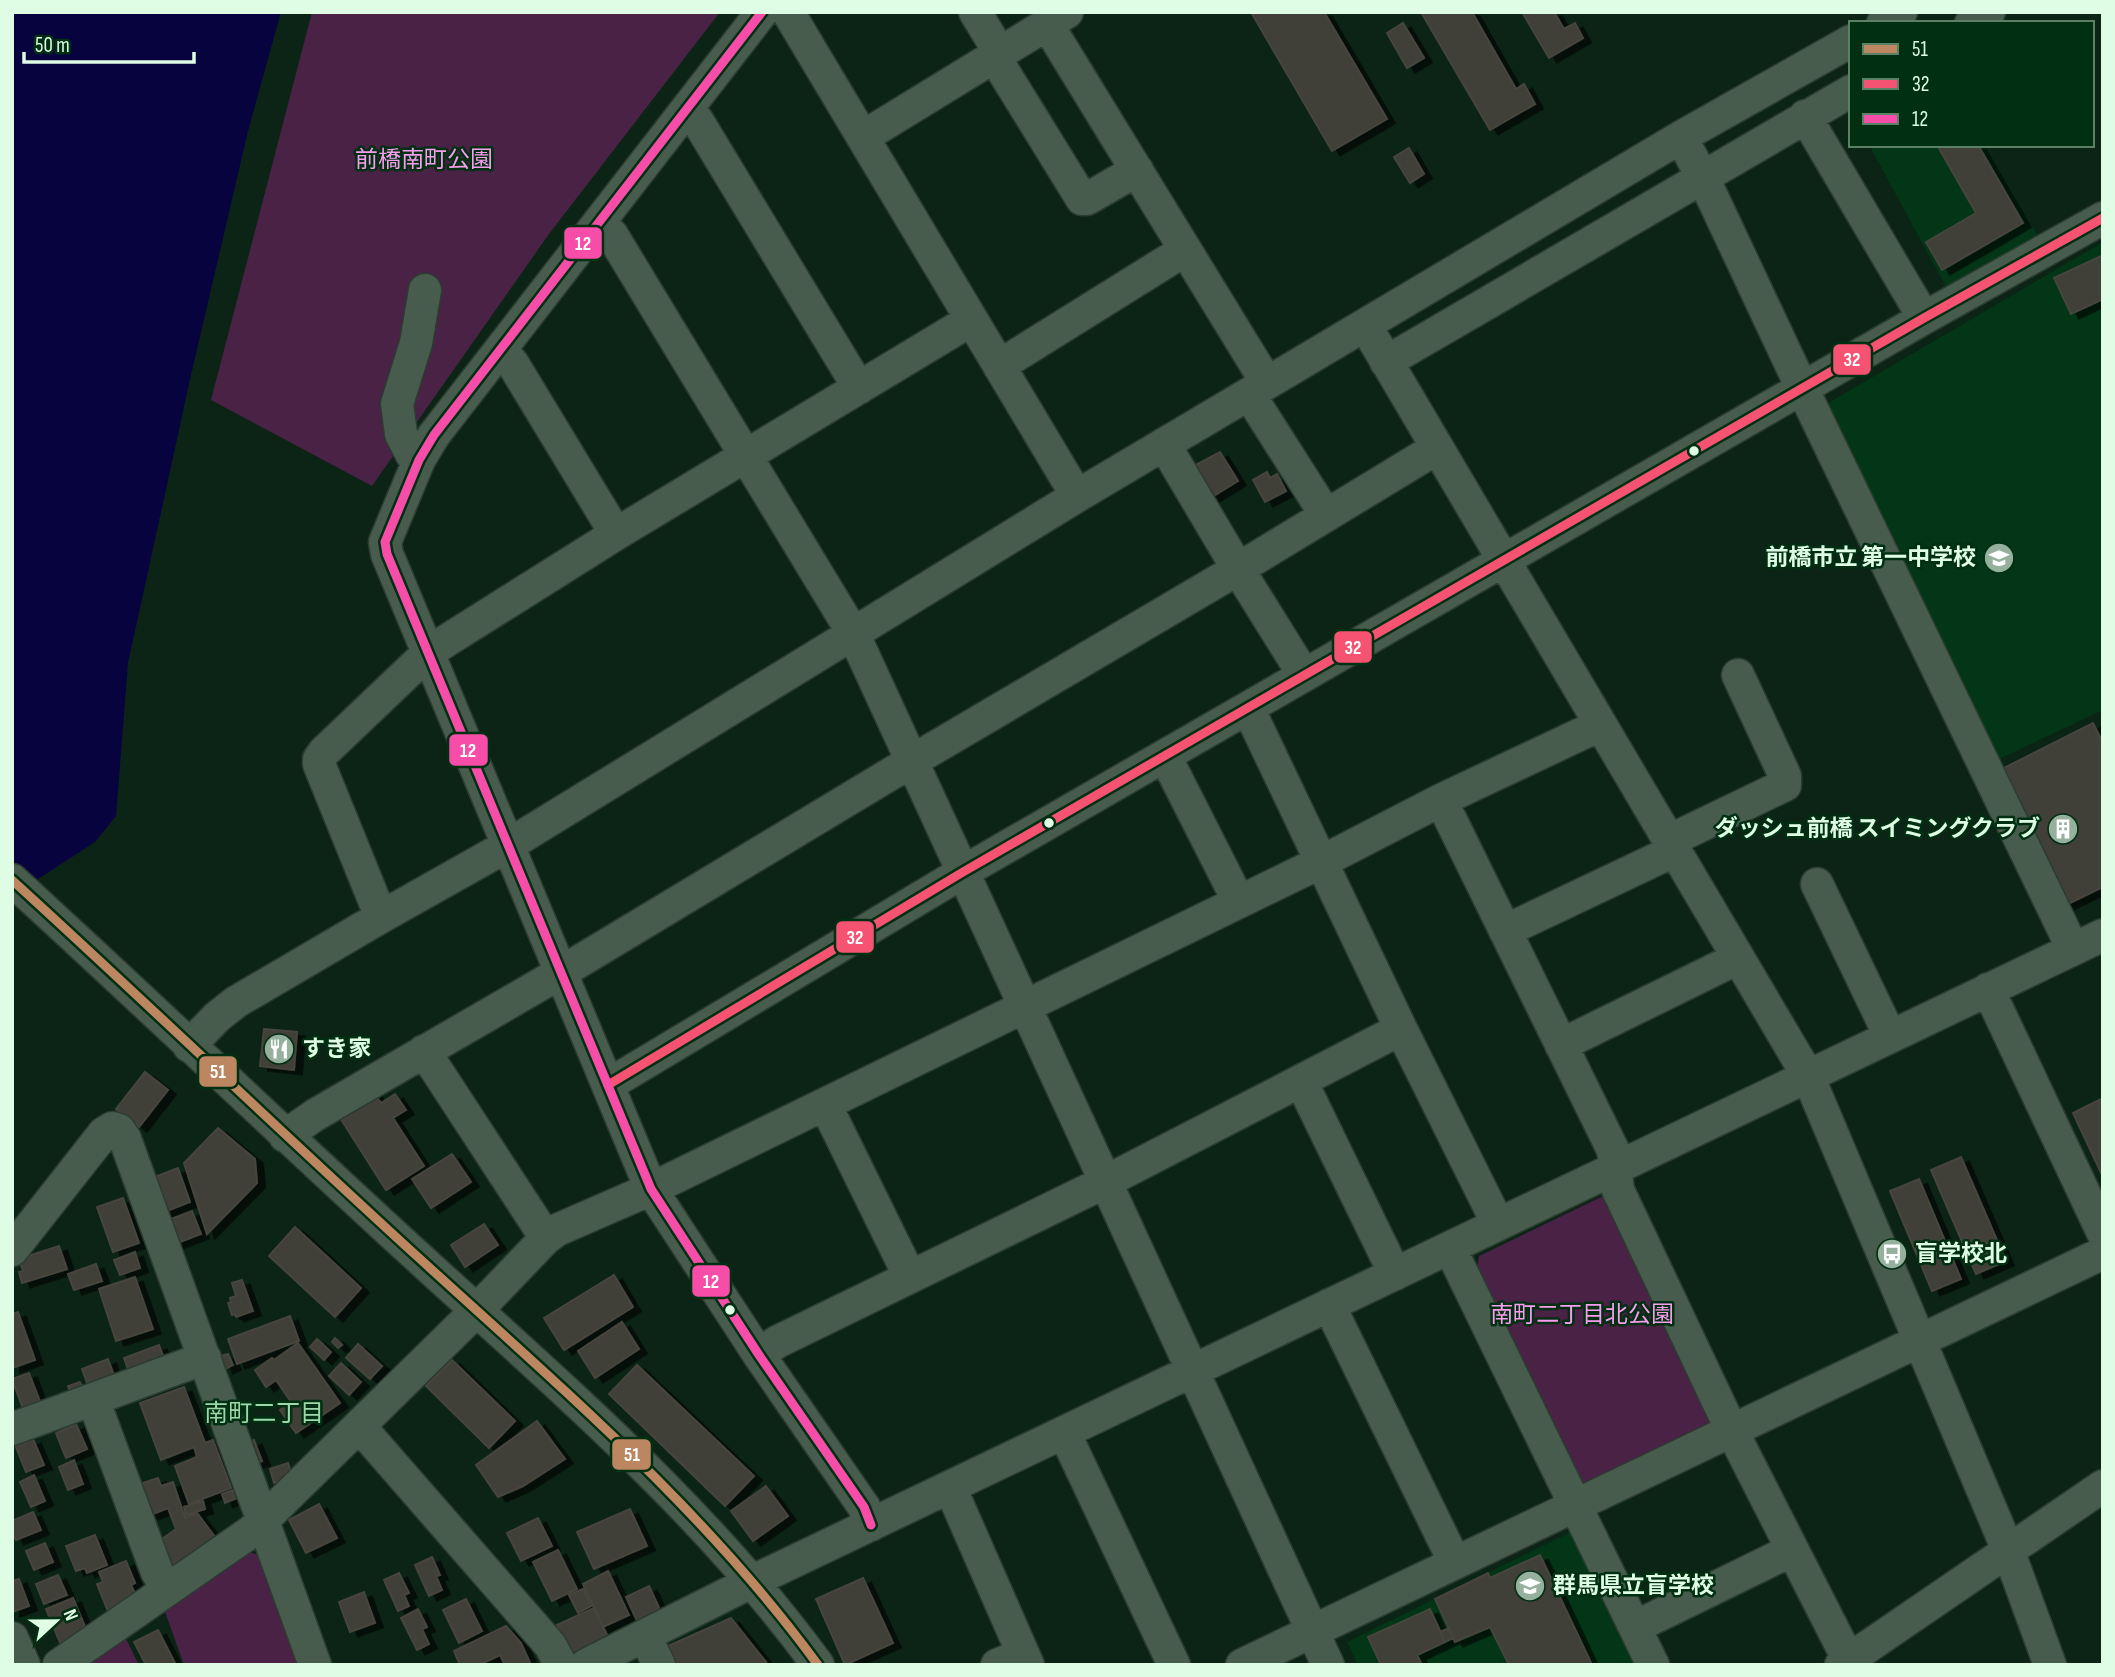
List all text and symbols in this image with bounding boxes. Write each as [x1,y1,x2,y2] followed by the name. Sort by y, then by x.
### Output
[24,21,194,65] scale bar
[1849,21,2094,147] legend
[35,33,70,58] text: 50 m
[1912,37,1928,62] text: 51
[1912,72,1929,97] text: 32
[1912,107,1928,132] text: 12
[355,146,493,174] park label: 前橋南町公園
[563,226,603,260] line badge: 12
[575,233,591,256] text: 12
[1832,343,1872,376] line badge: 32
[1844,349,1860,372] text: 32
[1687,444,1701,458] unlabelled marker
[1982,541,2016,575] school or university icon: 前橋市立 第一中学校
[1765,544,1976,572] place label: 前橋市立 第一中学校
[1333,630,1373,664] line badge: 32
[1345,637,1361,660] text: 32
[448,733,489,767] line badge: 12
[460,740,476,763] text: 12
[2046,812,2080,846] building icon: ダッシュ前橋 スイミングクラブ
[1715,815,2040,843] place label: ダッシュ前橋 スイミングクラブ
[1042,816,1056,830] unlabelled marker
[835,920,875,954] line badge: 32
[847,927,863,950] text: 32
[262,1032,296,1066] restaurant icon: すき家
[302,1035,371,1063] place label: すき家
[198,1055,238,1088] line badge: 51
[210,1061,226,1084] text: 51
[1875,1237,1909,1271] bus stop icon: 盲学校北
[1915,1240,2007,1268] place label: 盲学校北
[691,1264,731,1298] line badge: 12
[703,1271,719,1294] text: 12
[1490,1301,1674,1329] park label: 南町二丁目北公園
[723,1303,737,1317] unlabelled marker
[204,1399,324,1428] district label: 南町二丁目
[611,1438,652,1471] line badge: 51
[624,1444,640,1467] text: 51
[1513,1569,1547,1603] school or university icon: 群馬県立盲学校
[1553,1572,1714,1600] place label: 群馬県立盲学校
[21,1586,91,1656] north arrow
[58,1606,83,1624] text: N

